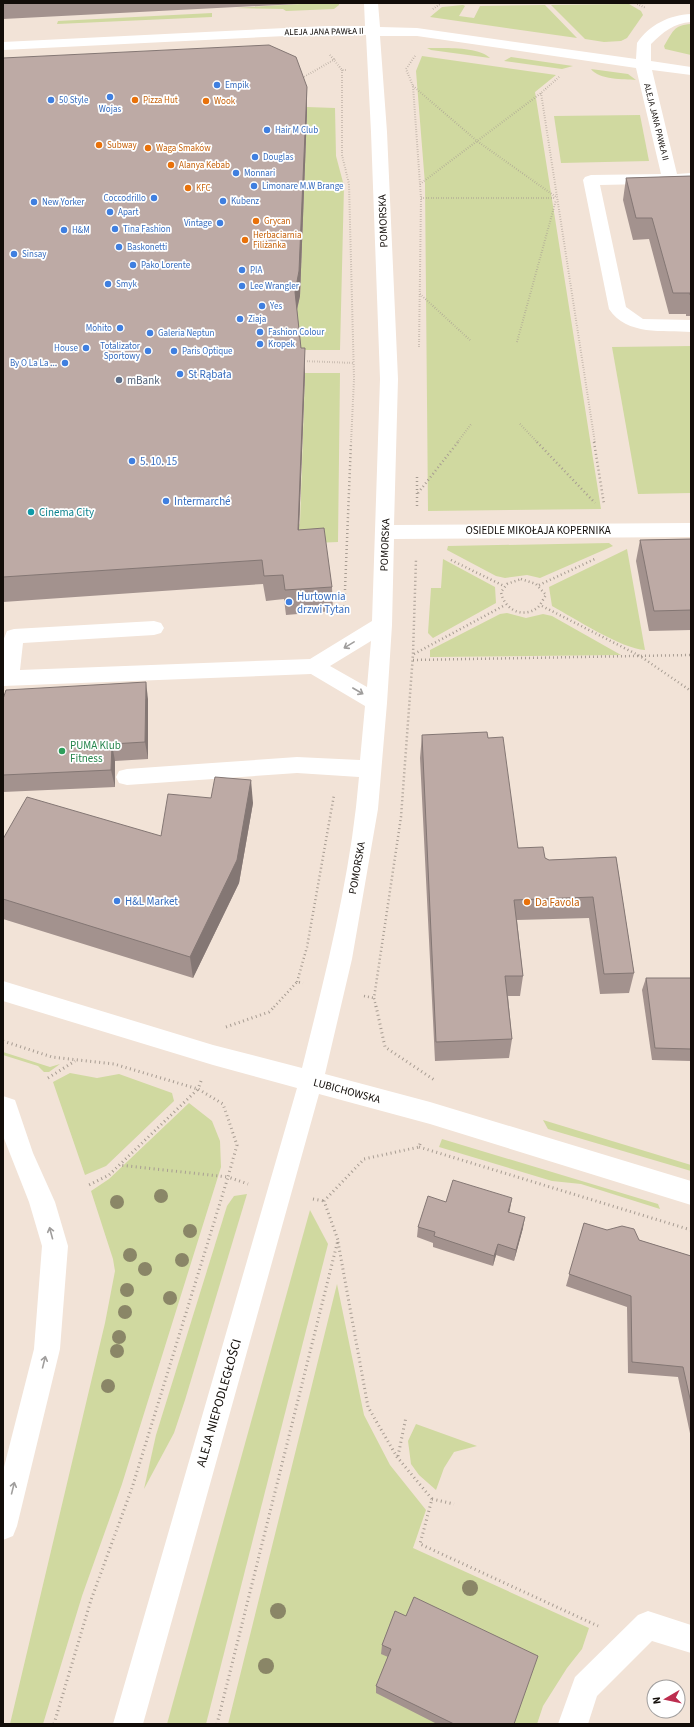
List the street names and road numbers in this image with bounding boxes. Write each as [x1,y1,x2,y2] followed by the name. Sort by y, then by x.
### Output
[284,25,364,39] street label: ALEJA JANA PAWŁA II
[640,82,672,162] street label: ALEJA JANA PAWŁA II
[375,194,391,248] street label: POMORSKA
[377,518,393,572] street label: POMORSKA
[465,523,611,538] street label: OSIEDLE MIKOŁAJA KOPERNIKA
[345,841,369,895] street label: POMORSKA
[312,1075,382,1107] street label: LUBICHOWSKA
[192,1337,246,1469] street label: ALEJA NIEPODLEGŁOŚCI

